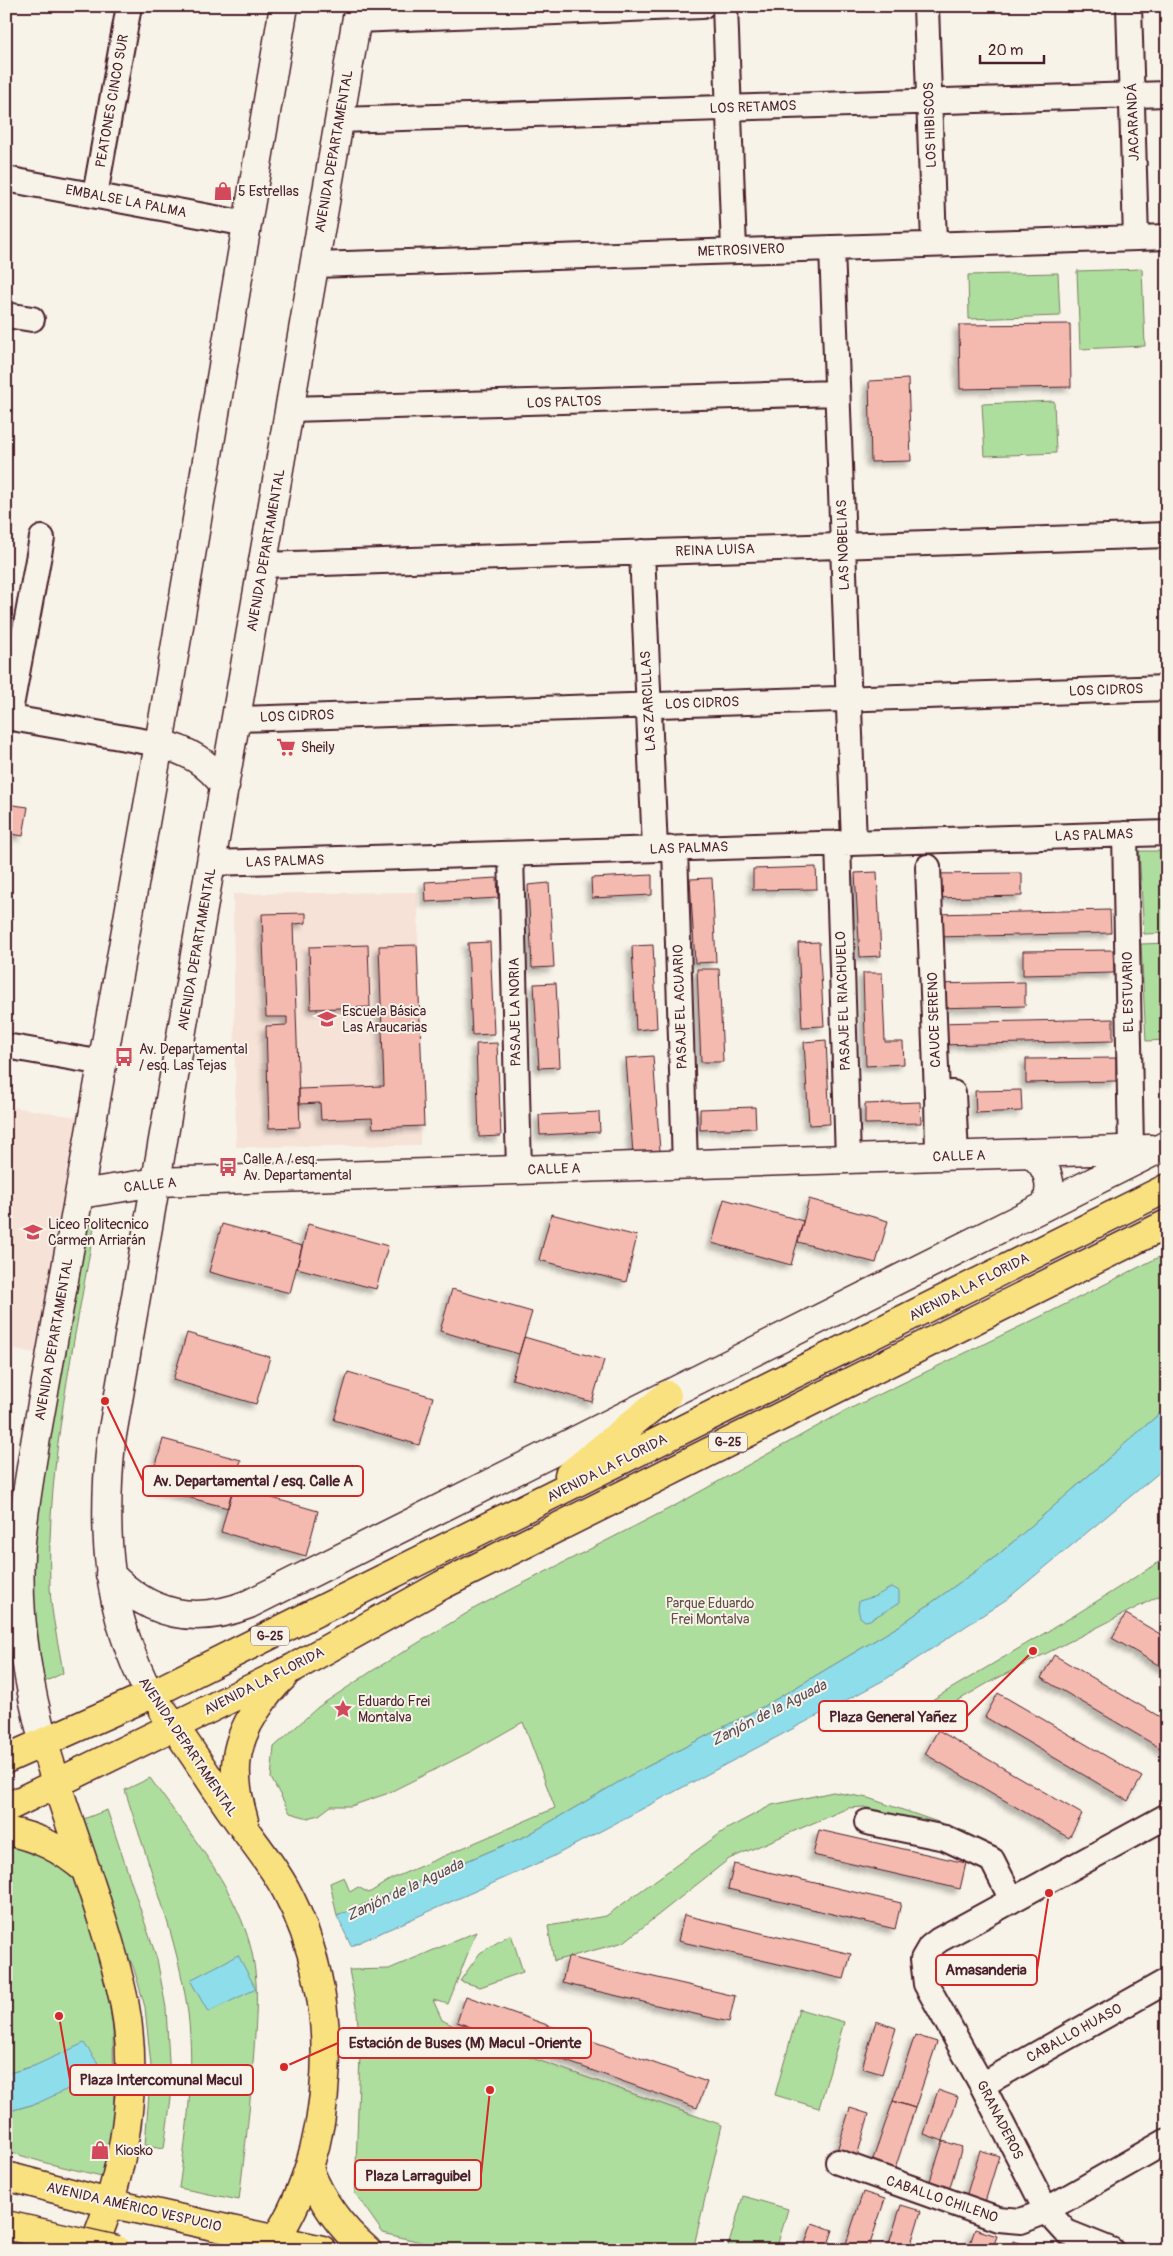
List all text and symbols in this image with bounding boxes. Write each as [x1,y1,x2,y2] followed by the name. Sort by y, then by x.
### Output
[980,32,1044,64] scale bar
[92,33,132,169] street label: PEATONES CINCO SUR
[988,41,1023,60] text: 20 m
[311,68,357,234] street label: AVENIDA DEPARTAMENTAL
[920,82,940,168] street label: LOS HIBISCOS
[1122,83,1143,161] street label: JACARANDÁ
[709,97,797,117] street label: LOS RETAMOS
[212,180,234,202] shop icon: 5 Estrellas
[64,181,188,221] street label: EMBALSE LA PALMA
[238,183,300,200] place label: 5 Estrellas
[697,240,785,260] street label: METROSIVERO
[526,392,602,412] street label: LOS PALTOS
[243,467,289,633] street label: AVENIDA DEPARTAMENTAL
[833,499,853,591] street label: LAS NOBELIAS
[675,540,755,560] street label: REINA LUISA
[637,650,659,752] street label: LAS ZARCILLAS
[1068,680,1144,700] street label: LOS CIDROS
[664,693,740,713] street label: LOS CIDROS
[259,706,335,726] street label: LOS CIDROS
[275,736,297,758] supermarket icon: Sheily
[301,739,334,756] place label: Sheily
[1054,825,1134,845] street label: LAS PALMAS
[649,838,729,858] street label: LAS PALMAS
[245,851,325,871] street label: LAS PALMAS
[174,866,220,1032] street label: AVENIDA DEPARTAMENTAL
[832,931,854,1071] street label: PASAJE EL RIACHUELO
[669,944,691,1070] street label: PASAJE EL ACUARIO
[1119,951,1137,1033] street label: EL ESTUARIO
[506,957,524,1067] street label: PASAJE LA NORIA
[924,972,944,1068] street label: CAUCE SERENO
[342,1003,428,1036] place label: Escuela Básica Las Araucarias
[316,1008,338,1030] school or university icon: Escuela Básica Las Araucarias
[139,1041,248,1074] place label: Av. Departamental / esq. Las Tejas
[113,1046,135,1068] bus stop icon: Av. Departamental / esq. Las Tejas
[932,1147,986,1165] street label: CALLE A
[243,1151,352,1184] place label: Calle A / esq. Av. Departamental
[217,1156,239,1178] bus stop icon: Calle A / esq. Av. Departamental
[527,1160,581,1178] street label: CALLE A
[123,1174,177,1196] street label: CALLE A
[48,1216,149,1249] place label: Liceo Politecnico Carmen Arriarán
[22,1221,44,1243] school or university icon: Liceo Politecnico Carmen Arriarán
[906,1249,1032,1325] street label: AVENIDA LA FLORIDA
[31,1256,77,1422] street label: AVENIDA DEPARTAMENTAL
[544,1430,670,1506] street label: AVENIDA LA FLORIDA
[709,1432,747,1451] road number: G-25
[143,1466,363,1496] callout: Av. Departamental / esq. Calle A
[153,1472,353,1491] text: Av. Departamental / esq. Calle A
[666,1595,755,1628] park label: Parque Eduardo Frei Montalva
[251,1626,289,1645] road number: G-25
[201,1643,327,1719] street label: AVENIDA LA FLORIDA
[135,1674,241,1820] street label: AVENIDA DEPARTAMENTAL
[708,1675,831,1750] water label: Zanjón de la Aguada
[358,1693,431,1726] place label: Eduardo Frei Montalva
[332,1698,354,1720] place icon: Eduardo Frei Montalva
[819,1701,967,1731] callout: Plaza General Yañez
[829,1708,957,1727] text: Plaza General Yañez
[344,1854,467,1925] water label: Zanjón de la Aguada
[936,1955,1037,1985] callout: Amasanderia
[945,1961,1027,1980] text: Amasanderia
[1023,2000,1125,2066] street label: CABALLO HUASO
[338,2028,591,2058] callout: Estación de Buses (M) Macul -Oriente
[349,2034,582,2053] text: Estación de Buses (M) Macul -Oriente
[70,2065,253,2095] callout: Plaza Intercomunal Macul
[79,2071,243,2090] text: Plaza Intercomunal Macul
[973,2078,1027,2162] street label: GRANADEROS
[89,2139,111,2161] shop icon: Kiosko
[115,2142,154,2159] place label: Kiosko
[355,2160,481,2190] callout: Plaza Larraguibel
[365,2167,471,2186] text: Plaza Larraguibel
[884,2172,1000,2226] street label: CABALLO CHILENO
[45,2178,223,2235] street label: AVENIDA AMÉRICO VESPUCIO

